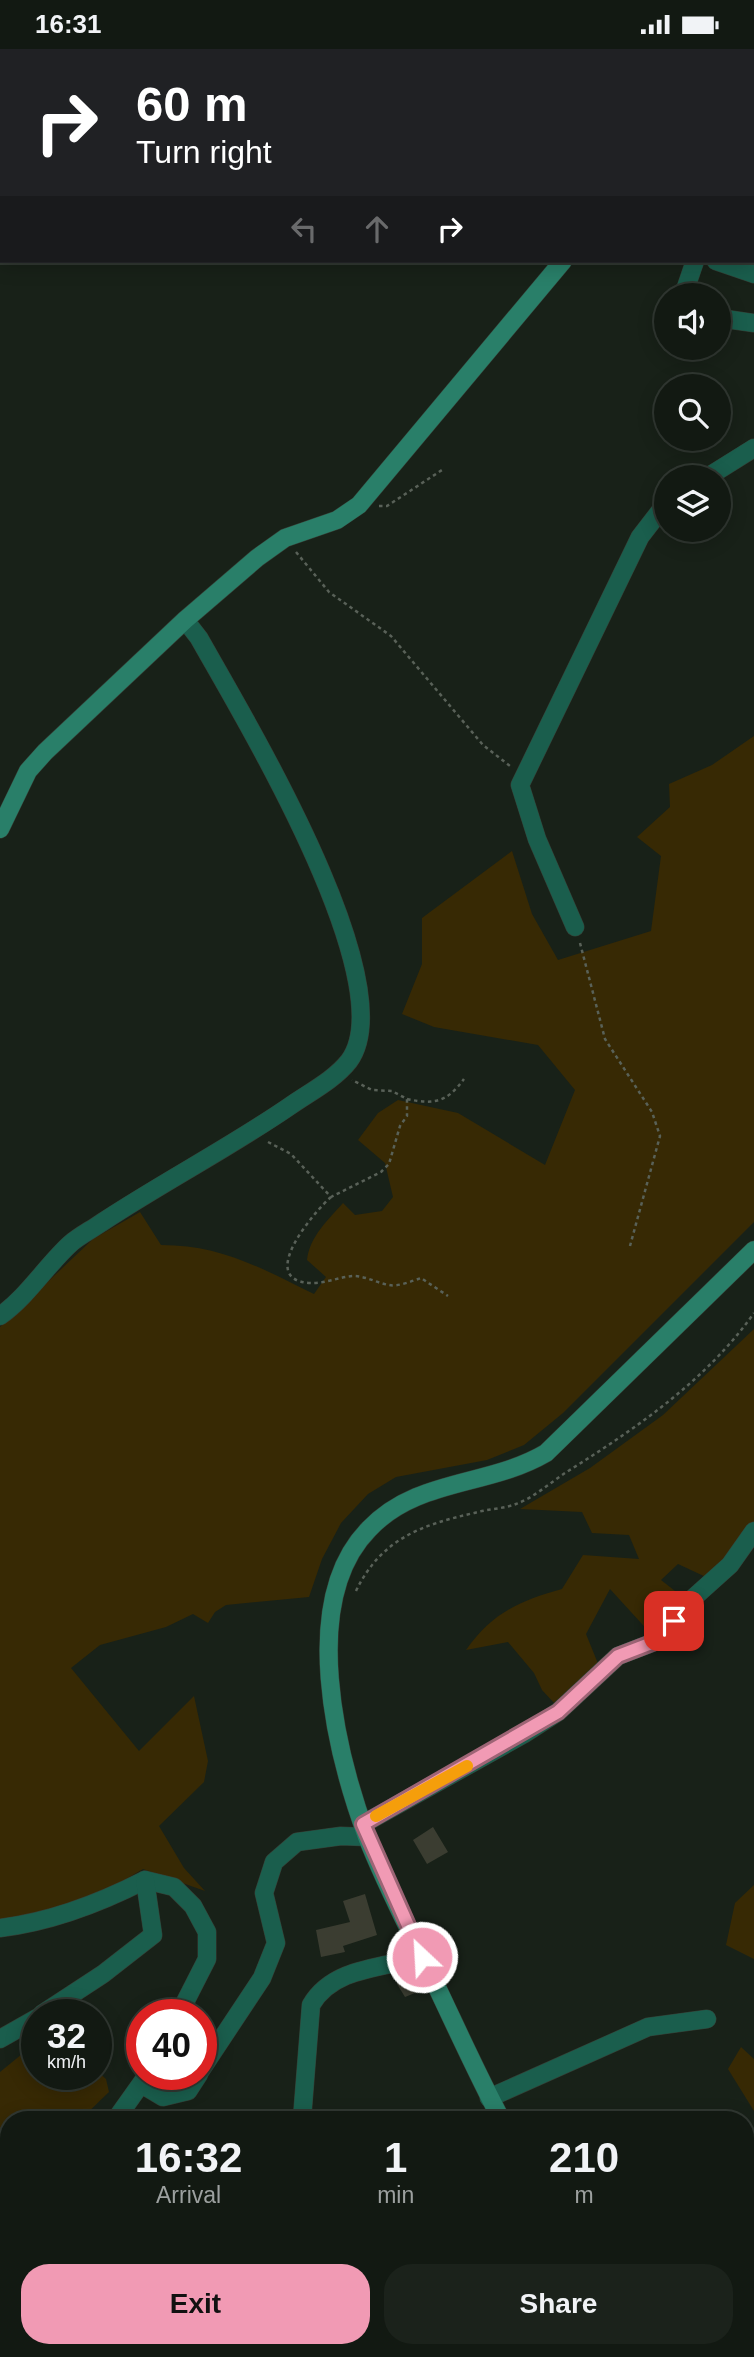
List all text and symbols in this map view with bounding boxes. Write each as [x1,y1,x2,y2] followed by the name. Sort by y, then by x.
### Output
[35,9,102,39] text: 16:31
[21,77,112,168] icon: right
[136,77,248,131] text: 60 m
[136,134,272,170] text: Turn right
[285,210,323,248] icon: left
[358,210,396,248] icon: ahead
[431,210,469,248] icon: right
[654,283,731,542] map controls
[654,283,731,360] button: sound
[654,374,731,451] button: search
[654,465,731,542] button: layers
[644,1591,704,1651] pin
[655,1602,693,1640] icon: arrive
[385,1920,459,1994] position arrow
[126,1999,217,2090] speed limit sign: 40
[47,2016,86,2055] text: 32
[47,2052,86,2072] text: km/h
[135,2134,242,2181] text: 16:32
[384,2134,407,2181] text: 1
[549,2134,619,2181] text: 210
[156,2182,221,2208] text: Arrival
[377,2182,414,2208] text: min
[575,2182,594,2208] text: m
[21,2264,370,2344] button: Exit
[384,2264,733,2344] button: Share

